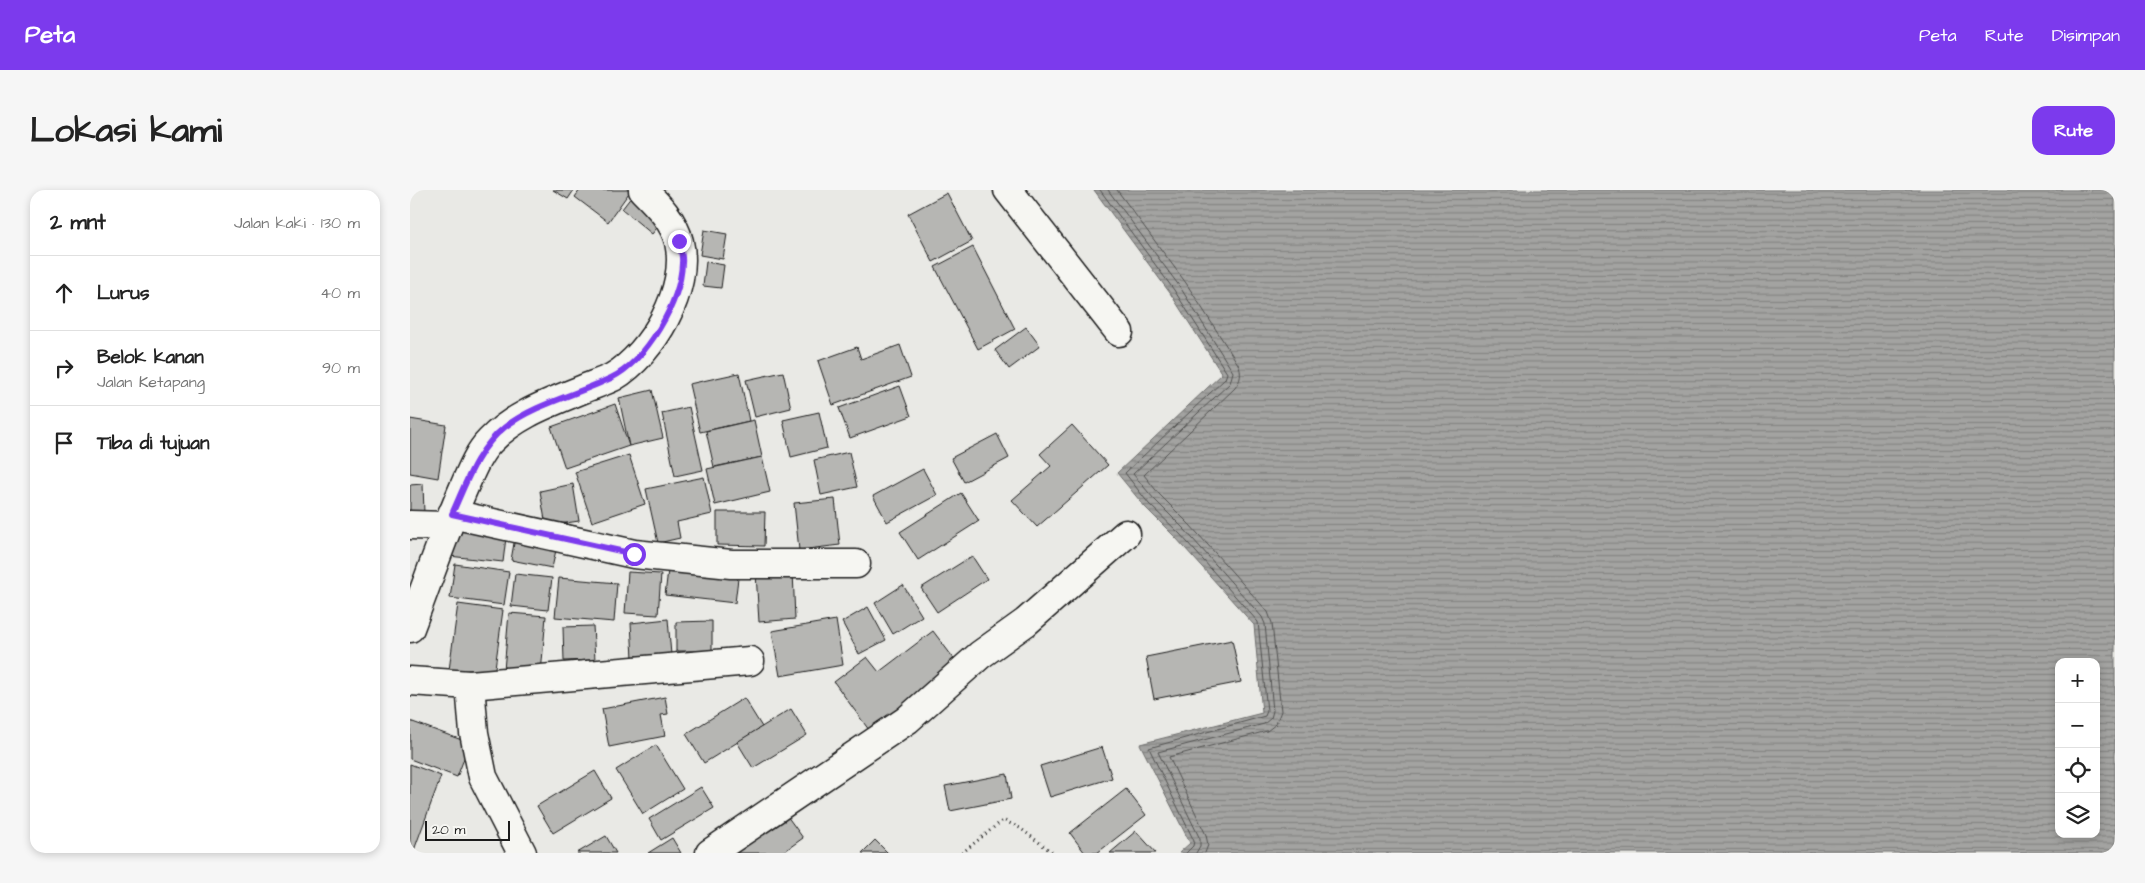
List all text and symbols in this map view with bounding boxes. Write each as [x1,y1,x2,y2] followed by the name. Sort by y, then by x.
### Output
[25,18,75,52] text: Peta
[1919,23,1957,48] text: Peta
[1985,23,2024,48] text: Rute
[2052,23,2120,48] text: Disimpan
[30,106,222,155] text: Lokasi kami
[2032,106,2115,155] button: Rute
[50,208,106,237] text: 2 mnt
[234,212,360,234] text: Jalan kaki · 130 m
[668,230,691,253] route end
[50,279,78,307] icon: ahead
[97,280,149,307] text: Lurus
[320,282,360,304] text: 40 m
[97,344,204,371] text: Belok kanan
[50,354,78,382] icon: right
[322,357,360,379] text: 90 m
[97,371,205,393] text: Jalan Ketapang
[50,429,78,457] icon: arrive
[97,430,209,457] text: Tiba di tujuan
[623,543,646,566] route start
[2055,658,2100,838] map controls
[2055,658,2100,703] button: +
[2055,703,2100,748] button: −
[2055,748,2100,793] button: locate
[2055,793,2100,838] button: layers
[425,818,510,841] scale bar
[432,820,465,840] text: 20 m

